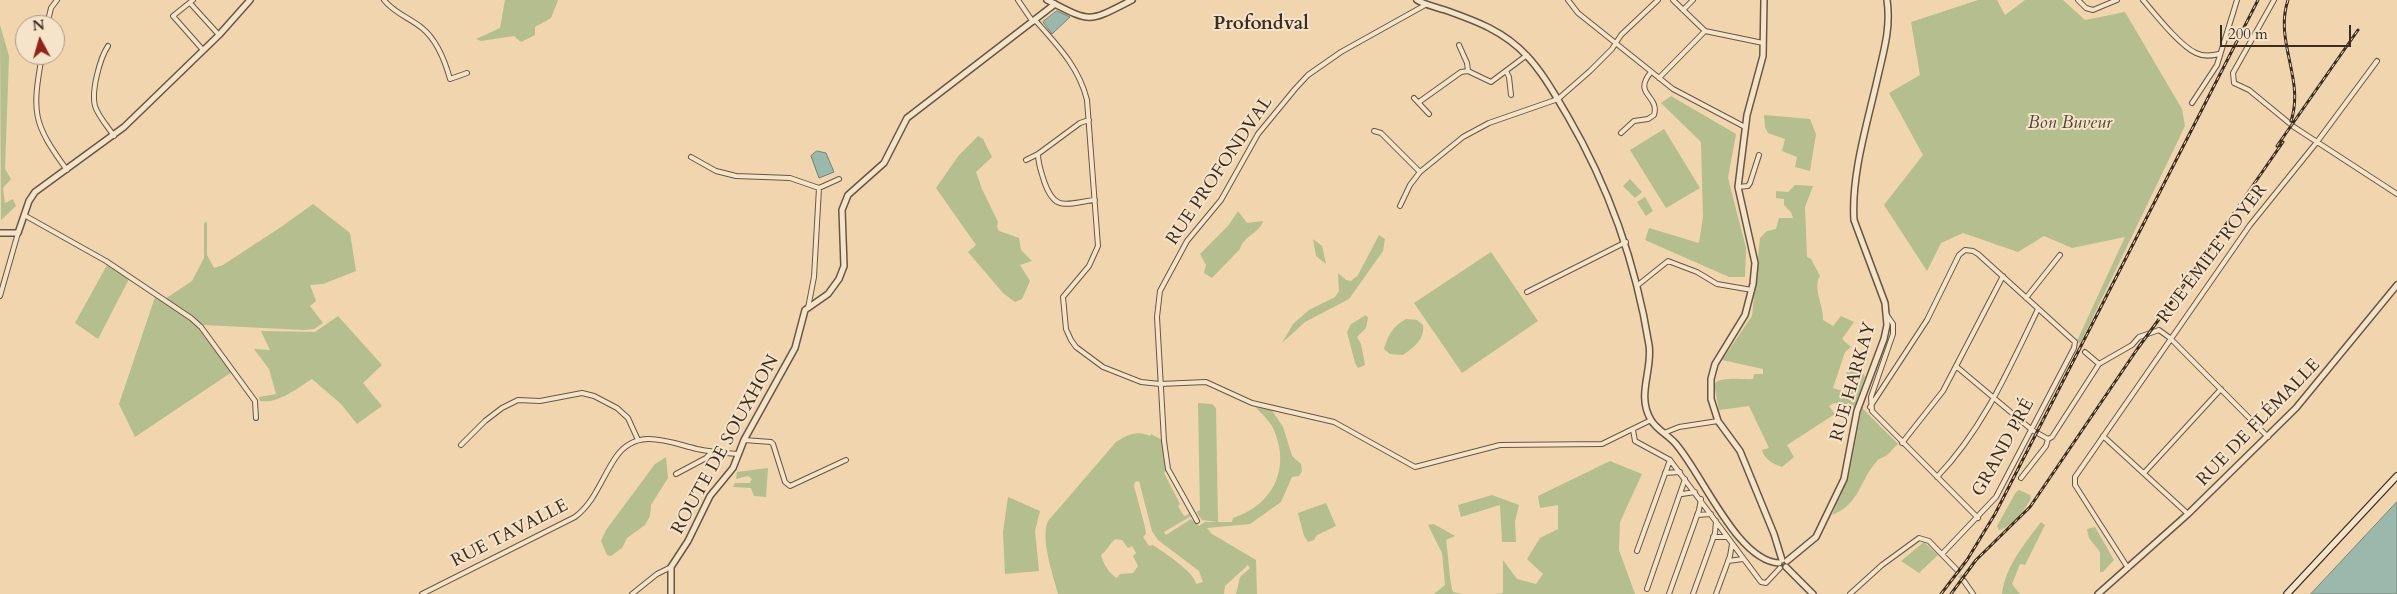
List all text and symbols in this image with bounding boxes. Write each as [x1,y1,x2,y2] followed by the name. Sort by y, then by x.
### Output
[1213,14,1309,36] district label: Profondval
[15,15,65,65] north arrow
[31,15,46,36] text: N
[2222,15,2353,47] scale bar
[2228,24,2268,44] text: 200 m
[1162,93,1278,249] street label: RUE PROFONDVAL
[2028,113,2112,135] park label: Bon Buveur
[2153,180,2273,328] street label: RUE ÉMILE ROYER
[1827,320,1881,444] street label: RUE HARKAY
[668,352,784,538] street label: ROUTE DE SOUXHON
[2193,355,2325,491] street label: RUE DE FLÉMALLE
[1968,395,2040,501] street label: GRAND PRÉ
[448,495,572,573] street label: RUE TAVALLE

